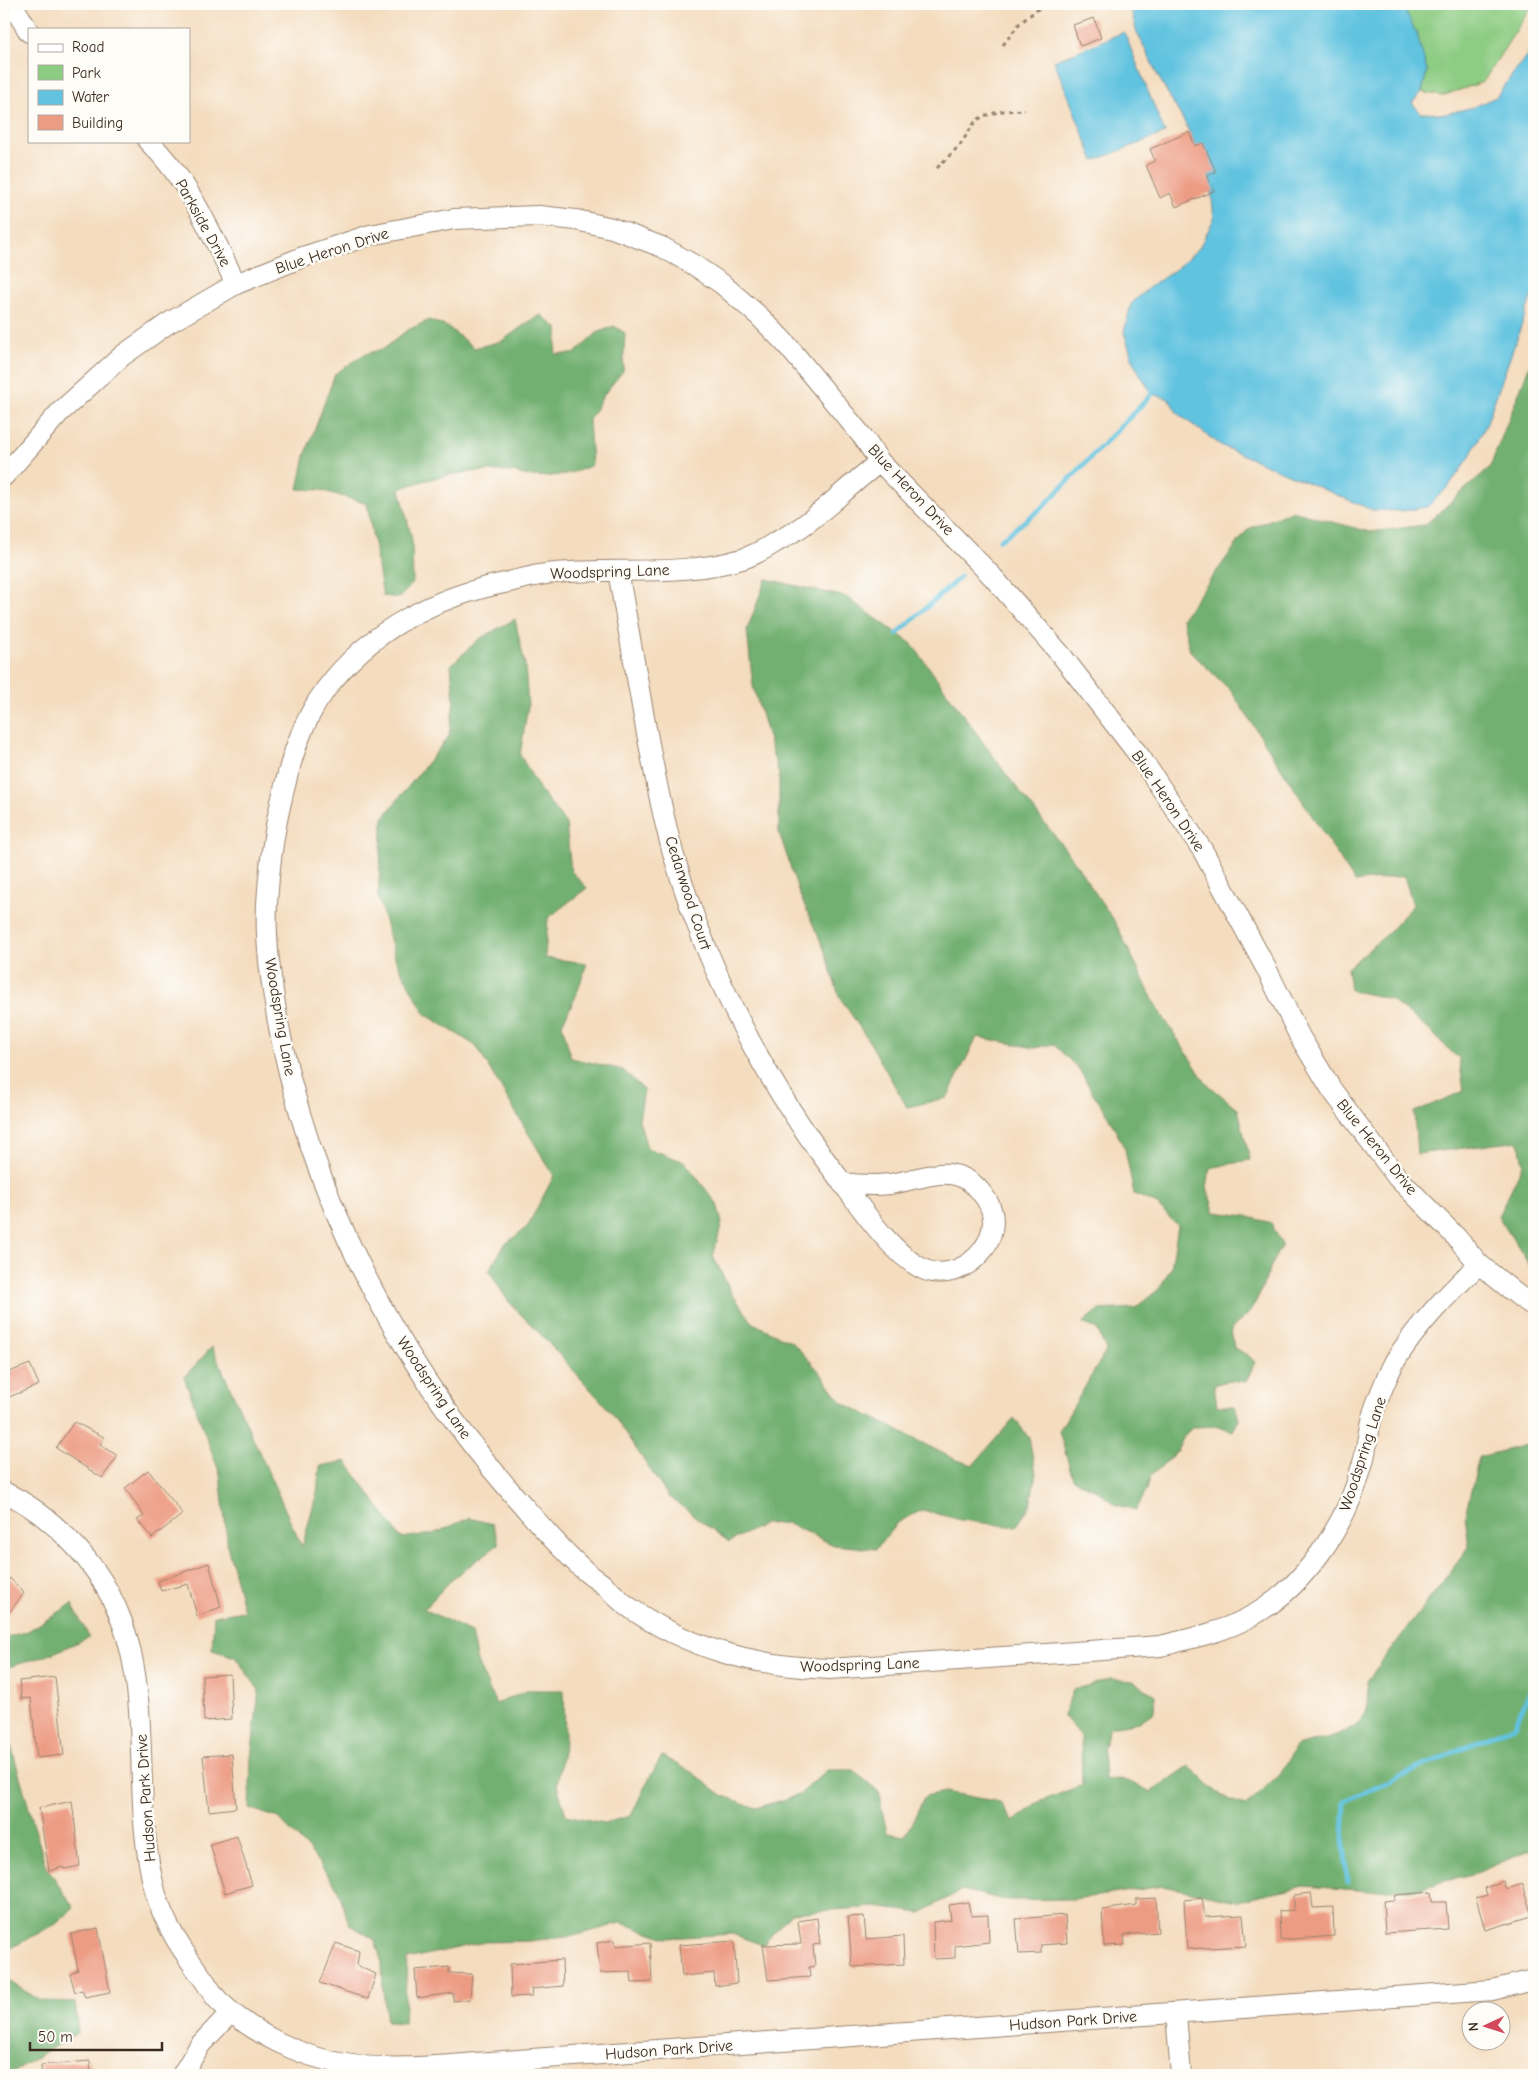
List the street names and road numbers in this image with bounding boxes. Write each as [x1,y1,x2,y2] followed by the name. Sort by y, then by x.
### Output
[172,176,234,270] street label: Parkside Drive
[273,224,391,278] street label: Blue Heron Drive
[864,441,958,539] street label: Blue Heron Drive
[550,561,670,583] street label: Woodspring Lane
[1128,747,1208,855] street label: Blue Heron Drive
[661,834,715,952] street label: Cedarwood Court
[261,957,299,1077] street label: Woodspring Lane
[1333,1096,1421,1198] street label: Blue Heron Drive
[393,1334,475,1442] street label: Woodspring Lane
[1336,1394,1390,1514] street label: Woodspring Lane
[800,1654,920,1676] street label: Woodspring Lane
[133,1734,159,1862] street label: Hudson Park Drive
[1009,2008,1137,2034] street label: Hudson Park Drive
[605,2037,733,2063] street label: Hudson Park Drive

